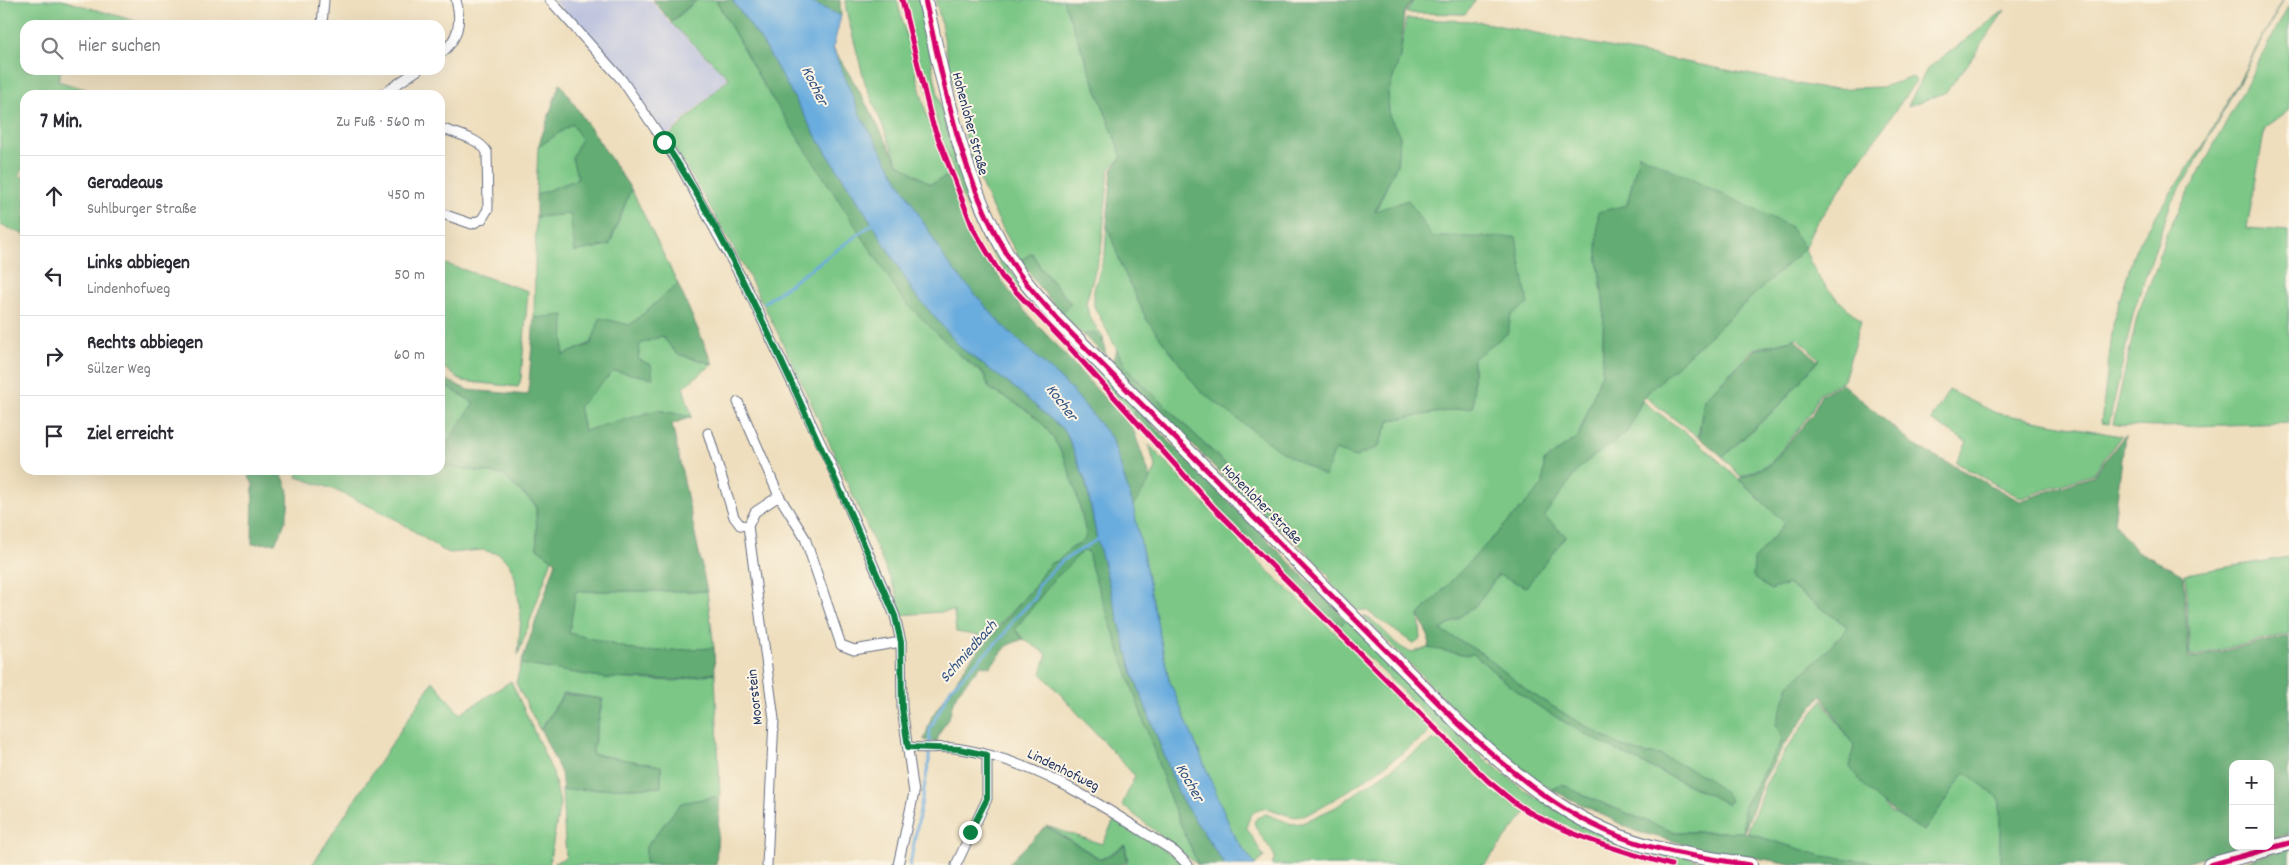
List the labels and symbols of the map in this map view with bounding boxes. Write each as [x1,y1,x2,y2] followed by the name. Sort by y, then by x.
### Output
[795,62,834,111] water label: Kocher
[945,70,993,178] street label: Hohenloher Straße
[653,131,676,154] route start
[1039,380,1084,428] water label: Kocher
[1216,460,1307,551] street label: Hohenloher Straße
[935,615,1004,688] water label: Schmiedbach
[742,668,770,726] street label: Moorstein
[1023,744,1103,798] street label: Lindenhofweg
[1169,759,1210,808] water label: Kocher
[959,821,982,844] route end

